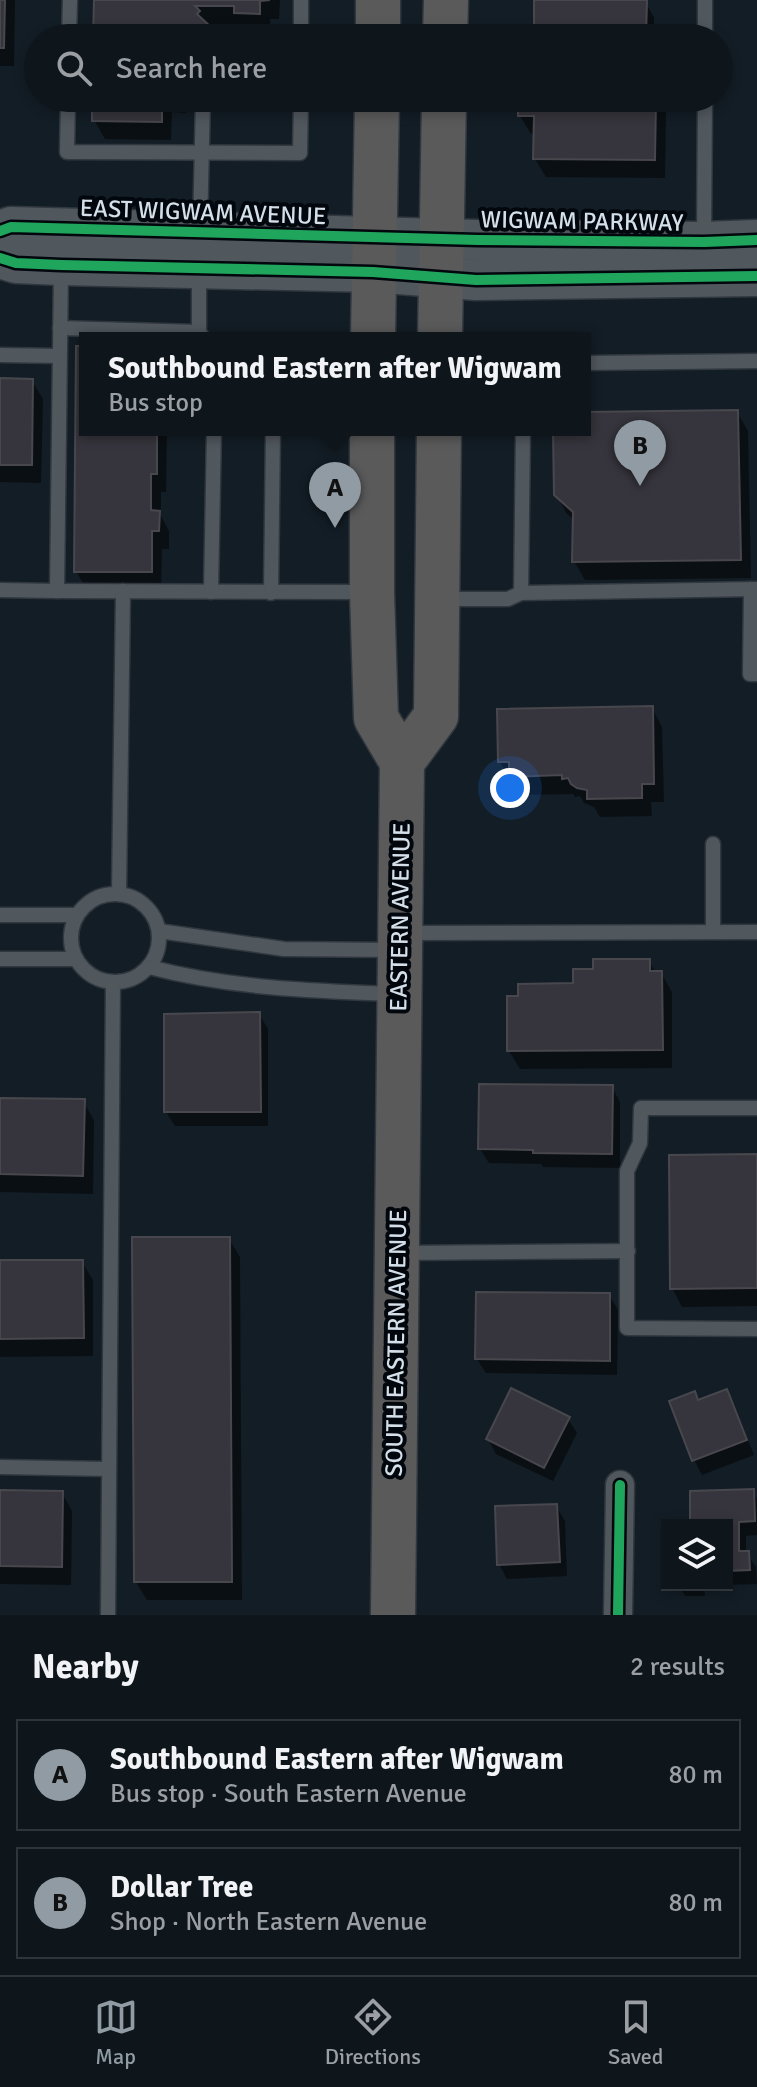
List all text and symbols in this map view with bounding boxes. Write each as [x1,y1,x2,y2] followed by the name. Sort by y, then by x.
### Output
[24,24,733,112] search box
[52,46,96,90] icon: search
[116,50,267,87] text: Search here
[79,193,327,231] street label: EAST WIGWAM AVENUE
[480,204,684,238] street label: WIGWAM PARKWAY
[79,332,591,436] popup
[108,350,562,387] text: Southbound Eastern after Wigwam
[108,387,203,419] text: Bus stop
[614,420,666,486] pin: B
[309,462,361,528] pin: A
[490,768,530,808] your location
[383,822,417,1012] street label: EASTERN AVENUE
[379,1209,413,1477] street label: SOUTH EASTERN AVENUE
[661,1519,733,1591] map controls
[661,1519,733,1591] button: layers
[32,1646,139,1688] text: Nearby
[630,1651,725,1683] text: 2 results
[110,1741,564,1778] text: Southbound Eastern after Wigwam
[52,1759,68,1791] text: A
[668,1759,723,1791] text: 80 m
[110,1778,467,1810] text: Bus stop · South Eastern Avenue
[110,1869,253,1906] text: Dollar Tree
[52,1887,68,1919] text: B
[668,1887,723,1919] text: 80 m
[110,1906,427,1938] text: Shop · North Eastern Avenue
[94,1995,138,2070] tab: Map
[325,1995,421,2070] tab: Directions
[608,1995,663,2070] tab: Saved

